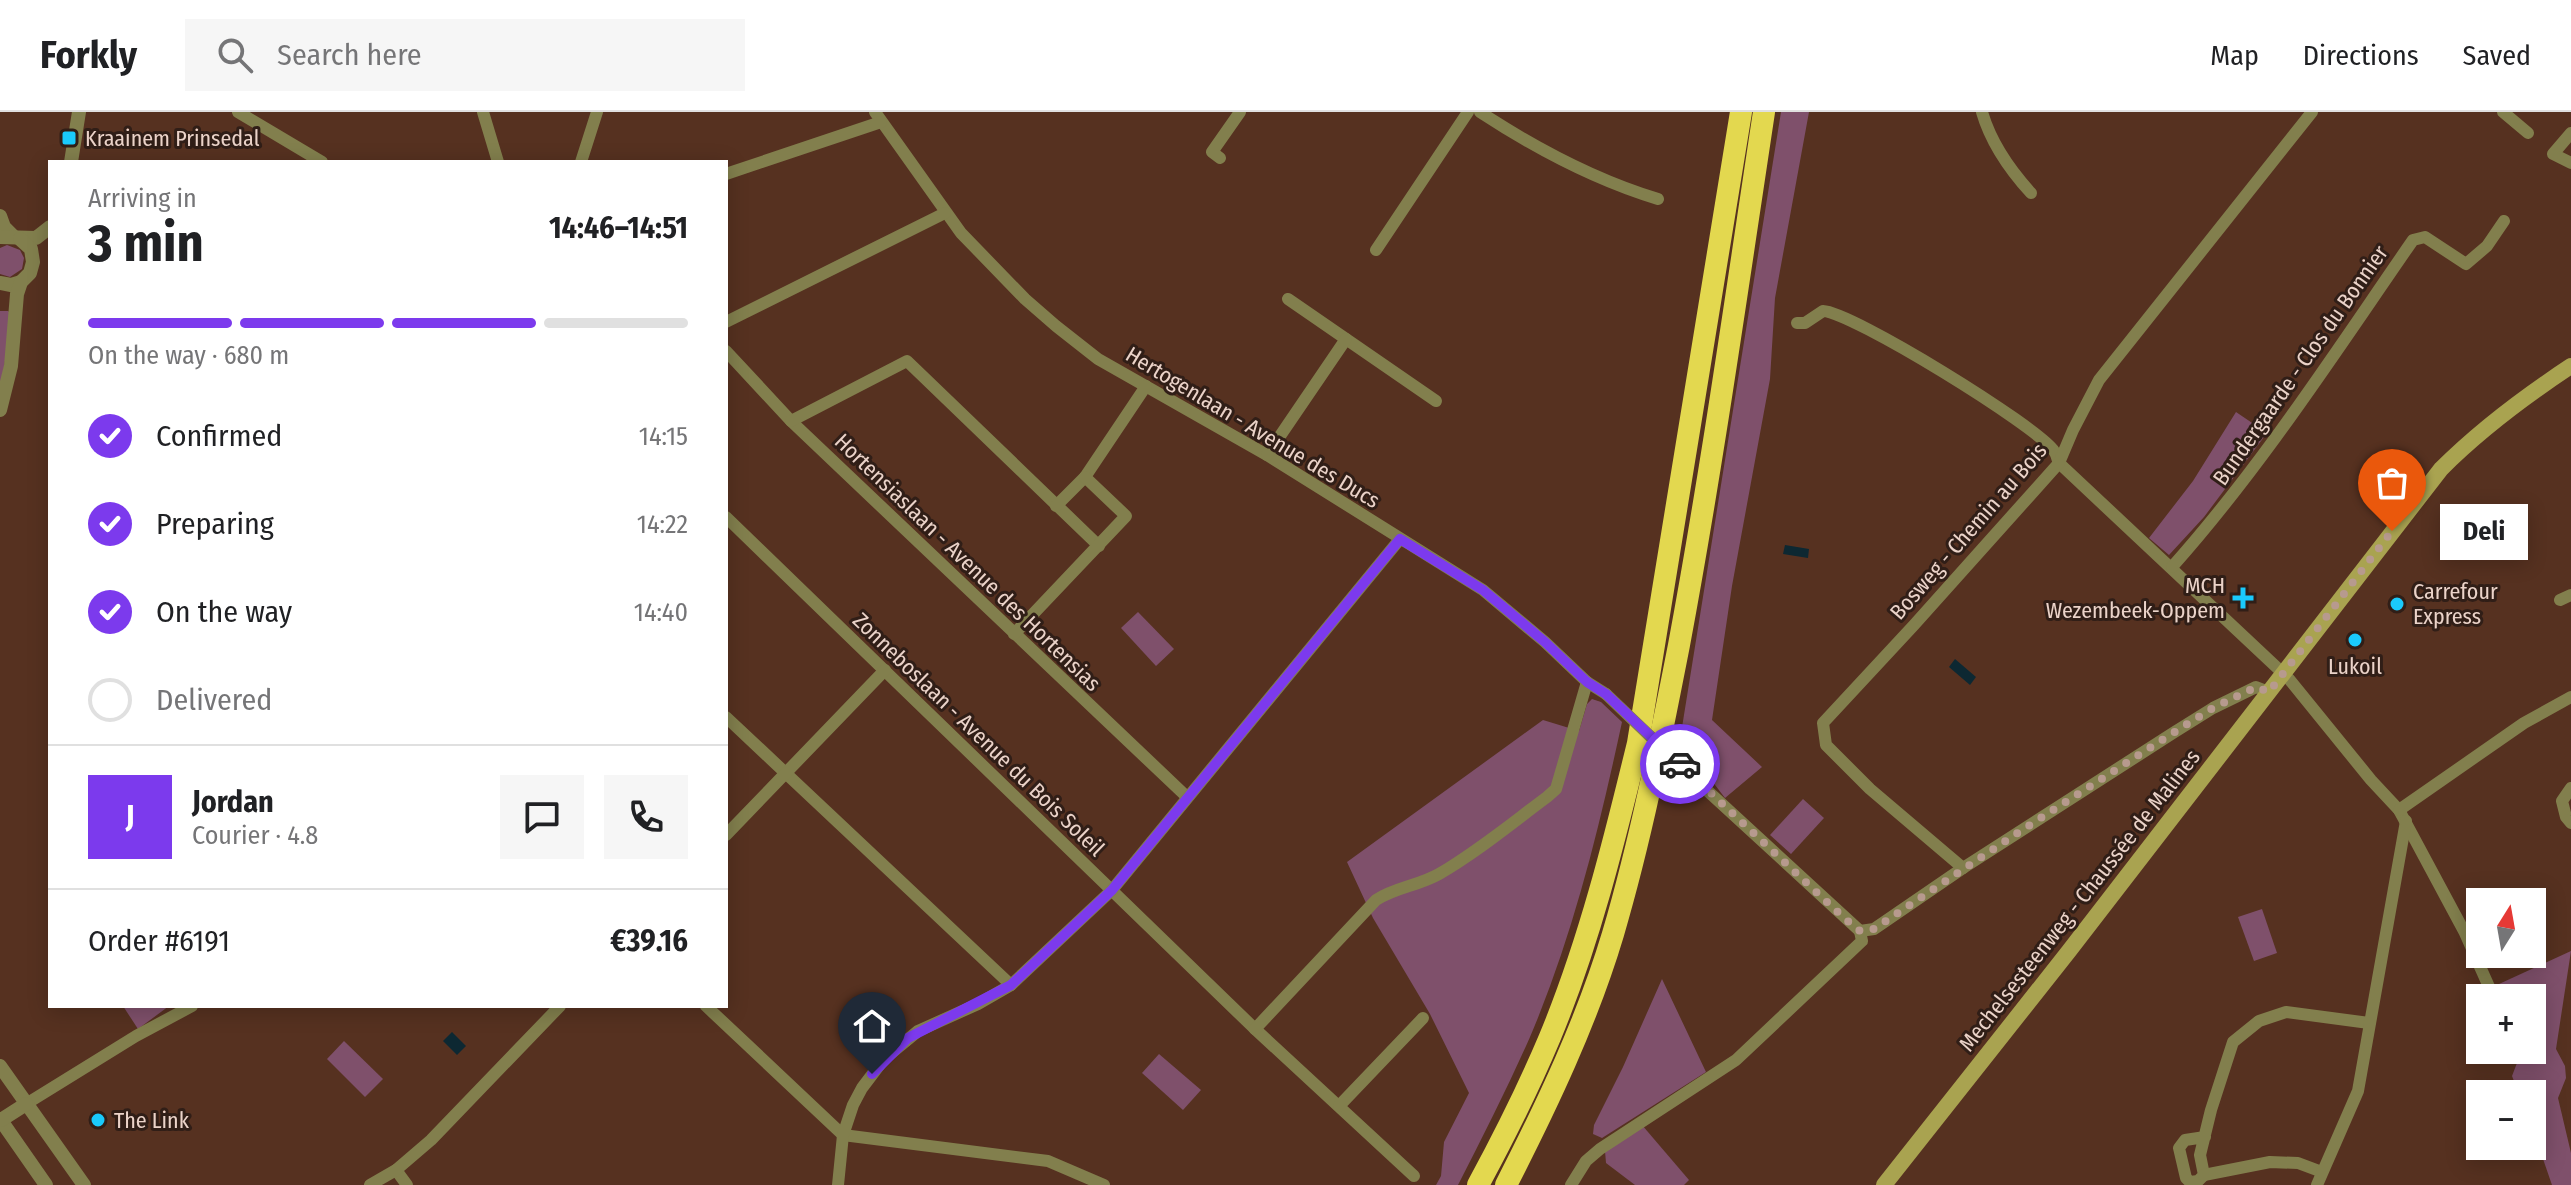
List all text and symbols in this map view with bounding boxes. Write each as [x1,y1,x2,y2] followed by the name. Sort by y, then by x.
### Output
[185,19,745,91] search box
[40,32,137,78] text: Forkly
[213,33,257,77] icon: search
[277,37,422,73] text: Search here
[2210,39,2259,72] text: Map
[2303,39,2419,72] text: Directions
[2463,39,2531,72] text: Saved
[85,125,260,152] place label: Kraainem Prinsedal
[60,129,78,147] marker: Kraainem Prinsedal
[88,183,197,214] text: Arriving in
[549,210,688,246] text: 14:46–14:51
[88,212,204,275] text: 3 min
[2207,240,2394,491] street label: Bundergaarde - Clos du Bonnier
[88,340,289,371] text: On the way · 680 m
[1121,341,1385,514] street label: Hertogenlaan - Avenue des Ducs
[88,414,132,458] icon: check
[156,418,282,454] text: Confirmed
[639,421,688,452] text: 14:15
[829,428,1106,697] street label: Hortensiaslaan - Avenue des Hortensias
[1884,437,2053,625] street label: Bosweg - Chemin au Bois
[2358,449,2426,531] pin
[2370,461,2414,505] icon: bag
[88,502,132,546] icon: check
[2440,503,2528,559] callout: Deli
[156,506,274,542] text: Preparing
[637,509,688,540] text: 14:22
[2463,516,2505,547] text: Deli
[2046,572,2225,624] place label: MCH Wezembeek-Oppem
[2413,578,2498,630] place label: Carrefour Express
[2232,587,2254,609] marker: MCH Wezembeek-Oppem
[88,590,132,634] icon: check
[156,594,292,630] text: On the way
[2388,595,2406,613] marker: Carrefour Express
[634,597,688,628] text: 14:40
[847,607,1110,862] street label: Zonneboslaan - Avenue du Bois Soleil
[2346,631,2364,649] marker: Lukoil
[2328,653,2382,680] place label: Lukoil
[156,682,272,718] text: Delivered
[1640,724,1720,804] courier
[1658,742,1702,786] icon: car
[1953,744,2206,1057] street label: Mechelsesteenweg - Chaussée de Malines
[500,775,584,859] button: chat
[604,775,688,859] button: phone
[192,784,274,820] text: Jordan
[126,799,134,835] text: J
[192,820,318,851] text: Courier · 4.8
[2466,888,2546,968] north arrow
[2466,888,2546,1160] map controls
[88,923,230,959] text: Order #6191
[610,923,688,959] text: €39.16
[2466,984,2546,1064] button: +
[838,992,906,1074] pin
[850,1004,894,1048] icon: home
[2466,1080,2546,1160] button: −
[114,1107,190,1134] place label: The Link
[89,1111,107,1129] marker: The Link

